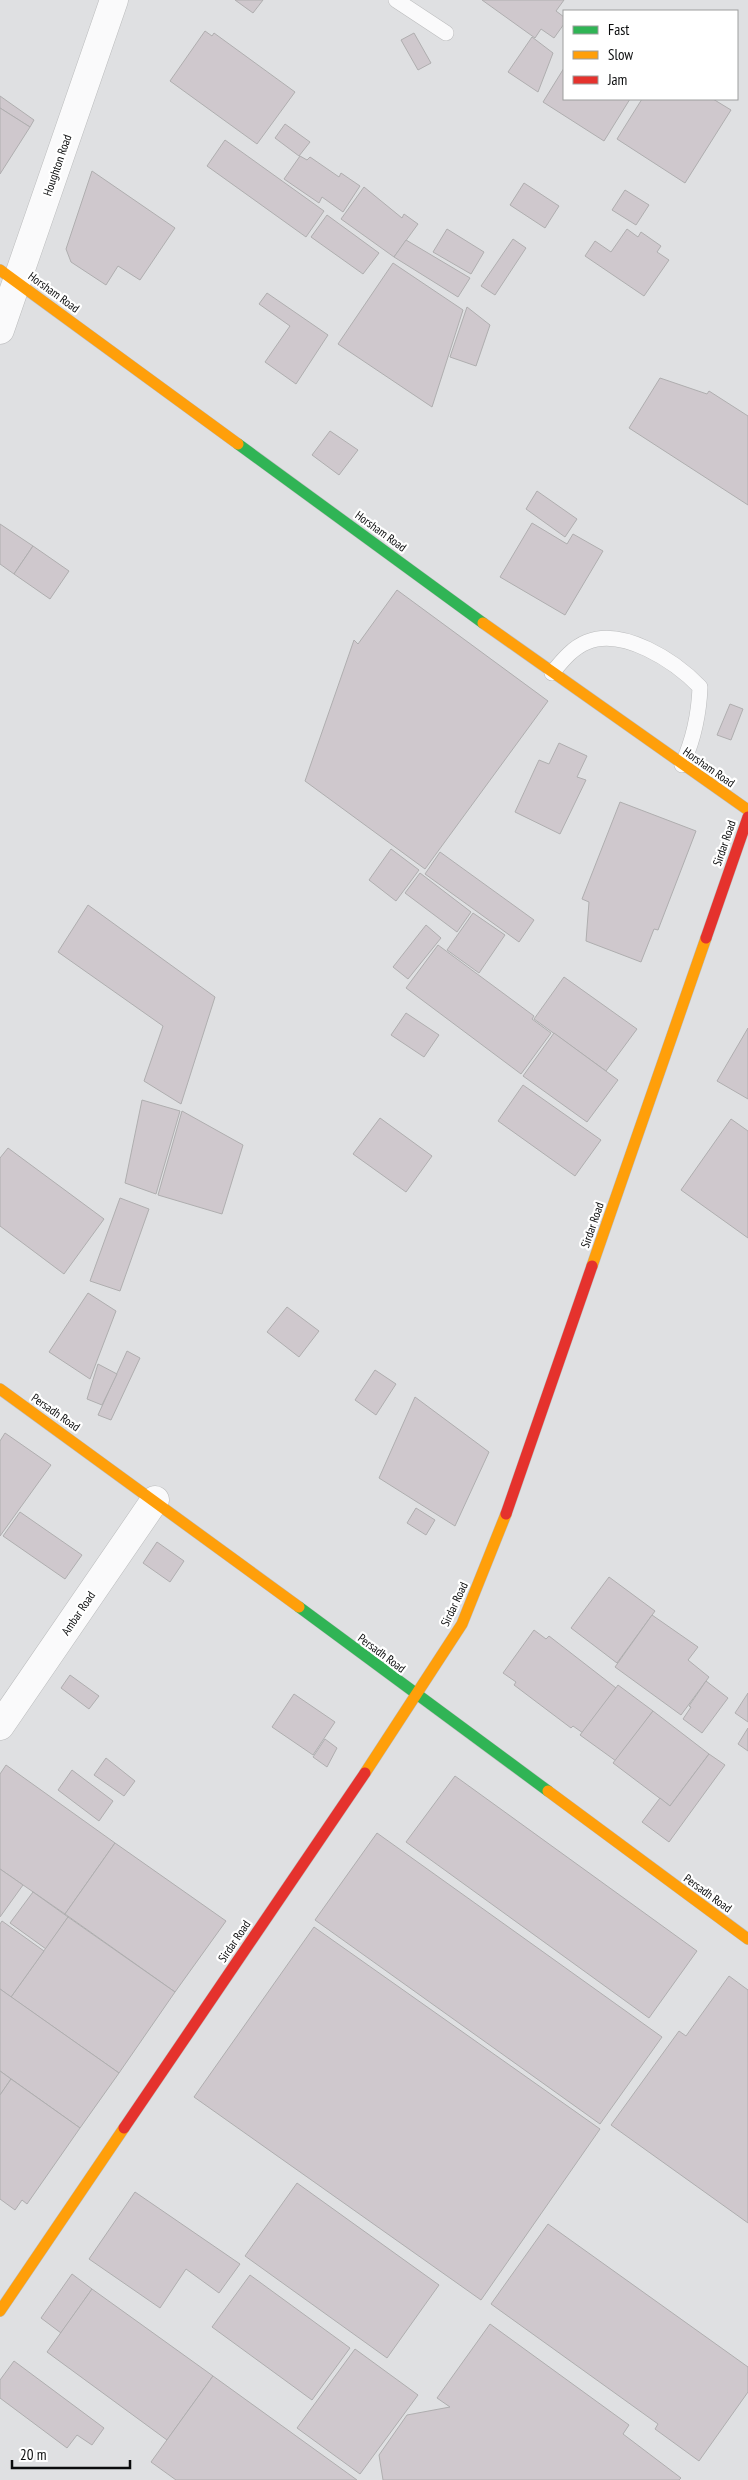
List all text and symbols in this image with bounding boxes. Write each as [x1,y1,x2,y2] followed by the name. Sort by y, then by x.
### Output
[563,10,738,100] legend
[608,20,629,39] text: Fast
[608,45,633,64] text: Slow
[607,70,627,89] text: Jam
[39,132,75,198] street label: Houghton Road
[25,268,83,316] street label: Horsham Road
[352,507,410,555] street label: Horsham Road
[680,744,738,790] street label: Horsham Road
[709,818,739,868] street label: Sirdar Road
[577,1200,607,1250] street label: Sirdar Road
[29,1390,83,1434] street label: Persadh Road
[437,1579,471,1629] street label: Sirdar Road
[58,1588,98,1638] street label: Ambar Road
[355,1630,409,1676] street label: Persadh Road
[681,1871,735,1915] street label: Persadh Road
[215,1917,253,1965] street label: Sirdar Road
[12,2438,130,2470] scale bar
[20,2445,46,2464] text: 20 m

